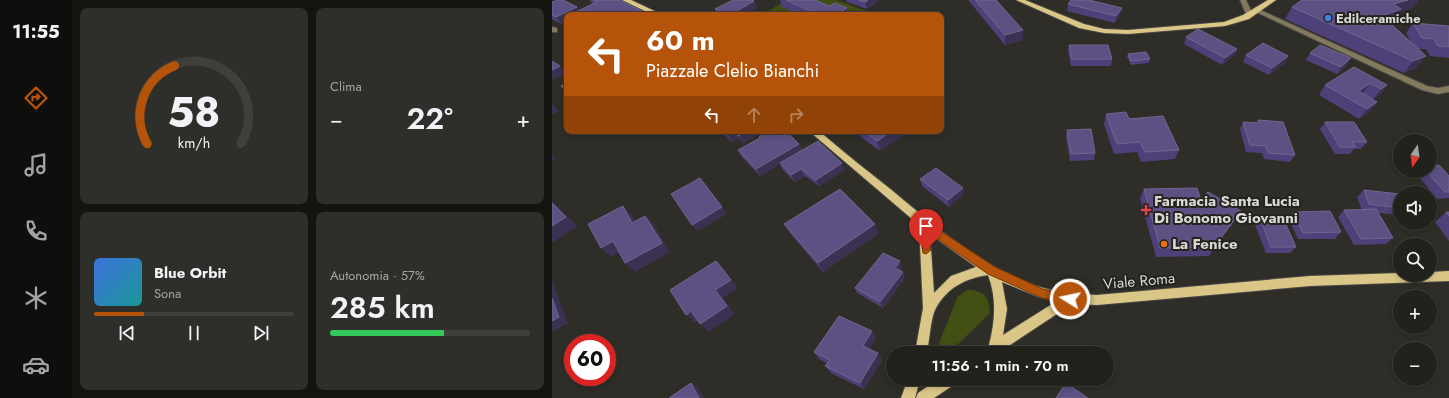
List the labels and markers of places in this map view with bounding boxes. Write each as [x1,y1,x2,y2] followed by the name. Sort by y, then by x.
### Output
[1336,9,1421,28] place label: Edilceramiche
[1323,13,1333,23] marker: Edilceramiche
[1154,190,1300,229] place label: Farmacia Santa Lucia Di Bonomo Giovanni
[1141,205,1151,215] marker: Farmacia Santa Lucia Di Bonomo Giovanni
[909,209,943,250] pin
[1172,233,1238,255] place label: La Fenice
[1159,239,1169,249] marker: La Fenice

